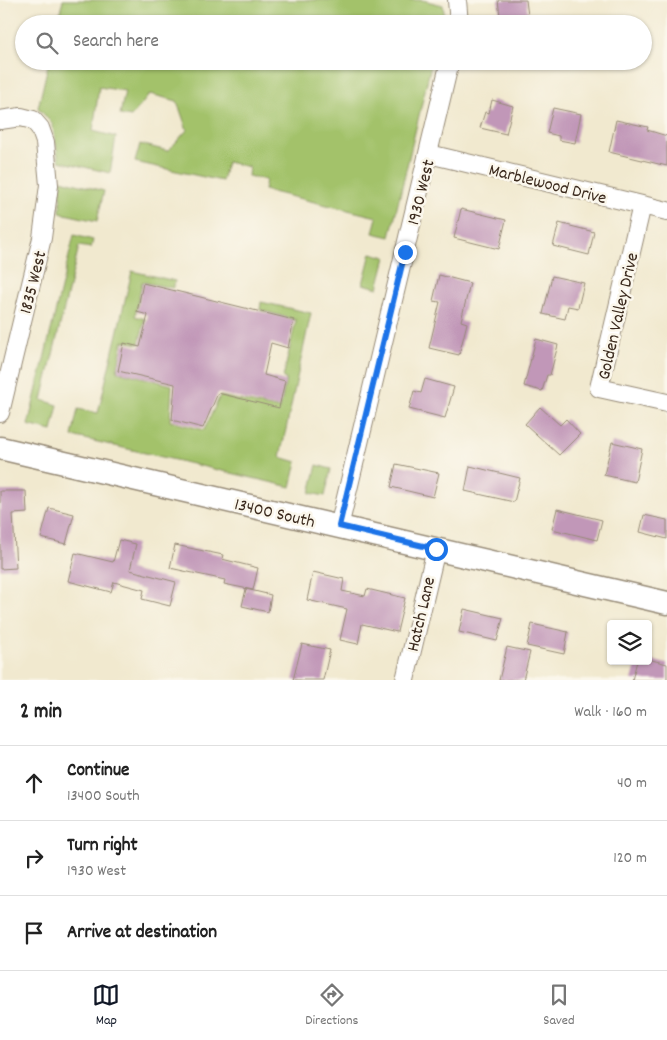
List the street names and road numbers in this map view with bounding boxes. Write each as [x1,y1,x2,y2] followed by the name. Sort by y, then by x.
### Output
[402,157,443,228] street label: 1930 West
[486,159,609,212] street label: Marblewood Drive
[15,248,54,317] street label: 1835 West
[593,250,646,383] street label: Golden Valley Drive
[232,493,317,536] street label: 13400 South
[402,575,443,654] street label: Hatch Lane

